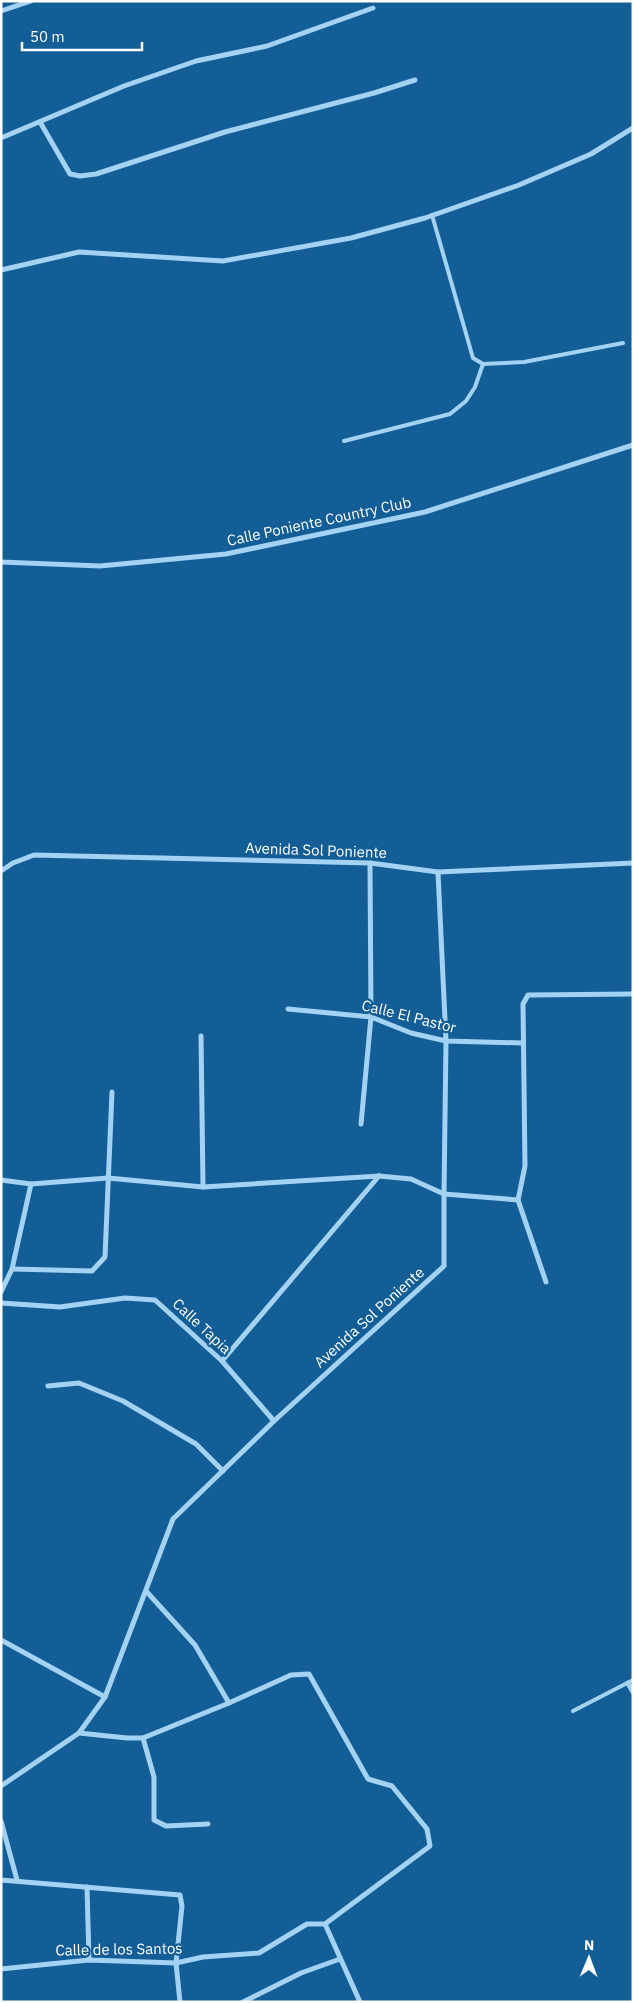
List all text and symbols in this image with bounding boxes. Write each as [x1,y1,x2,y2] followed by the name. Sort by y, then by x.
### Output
[22,20,142,52] scale bar
[30,27,65,46] text: 50 m
[225,492,413,550] street label: Calle Poniente Country Club
[245,838,387,862] street label: Avenida Sol Poniente
[360,995,459,1037] street label: Calle El Pastor
[310,1263,428,1371] street label: Avenida Sol Poniente
[169,1294,235,1358] street label: Calle Tapia
[564,1933,614,1983] north arrow
[584,1936,594,1954] text: N
[55,1938,183,1960] street label: Calle de los Santos

